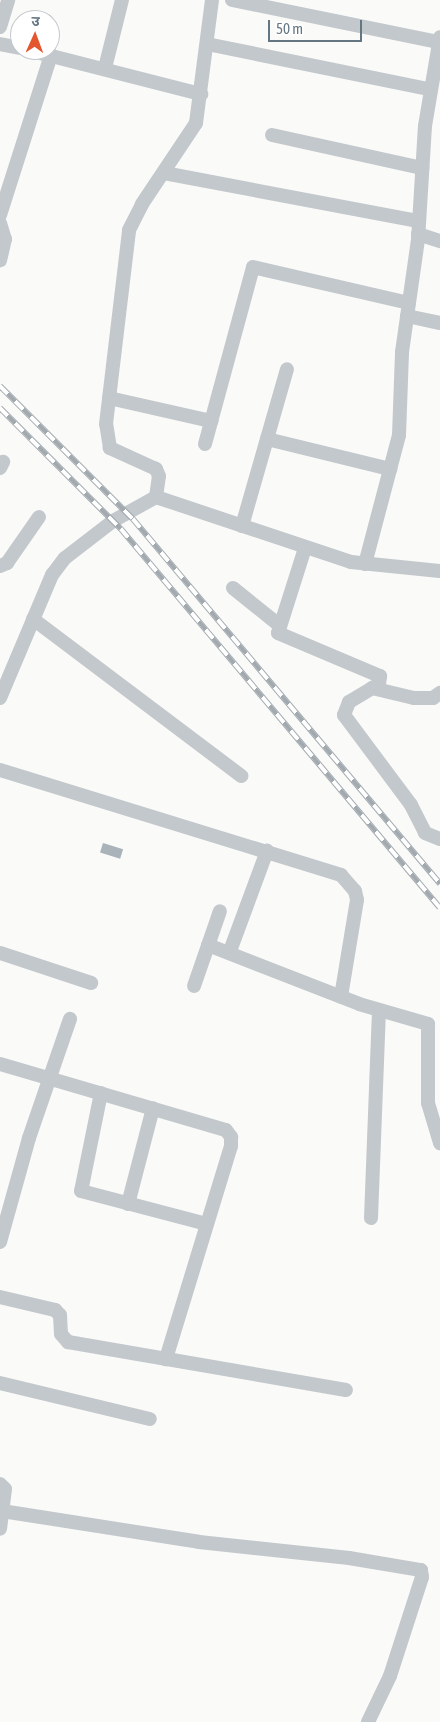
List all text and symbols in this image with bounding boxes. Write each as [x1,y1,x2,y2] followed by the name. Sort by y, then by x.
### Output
[10,10,60,60] north arrow
[270,10,364,42] scale bar
[31,13,40,29] text: उ
[276,20,303,37] text: 50 m

